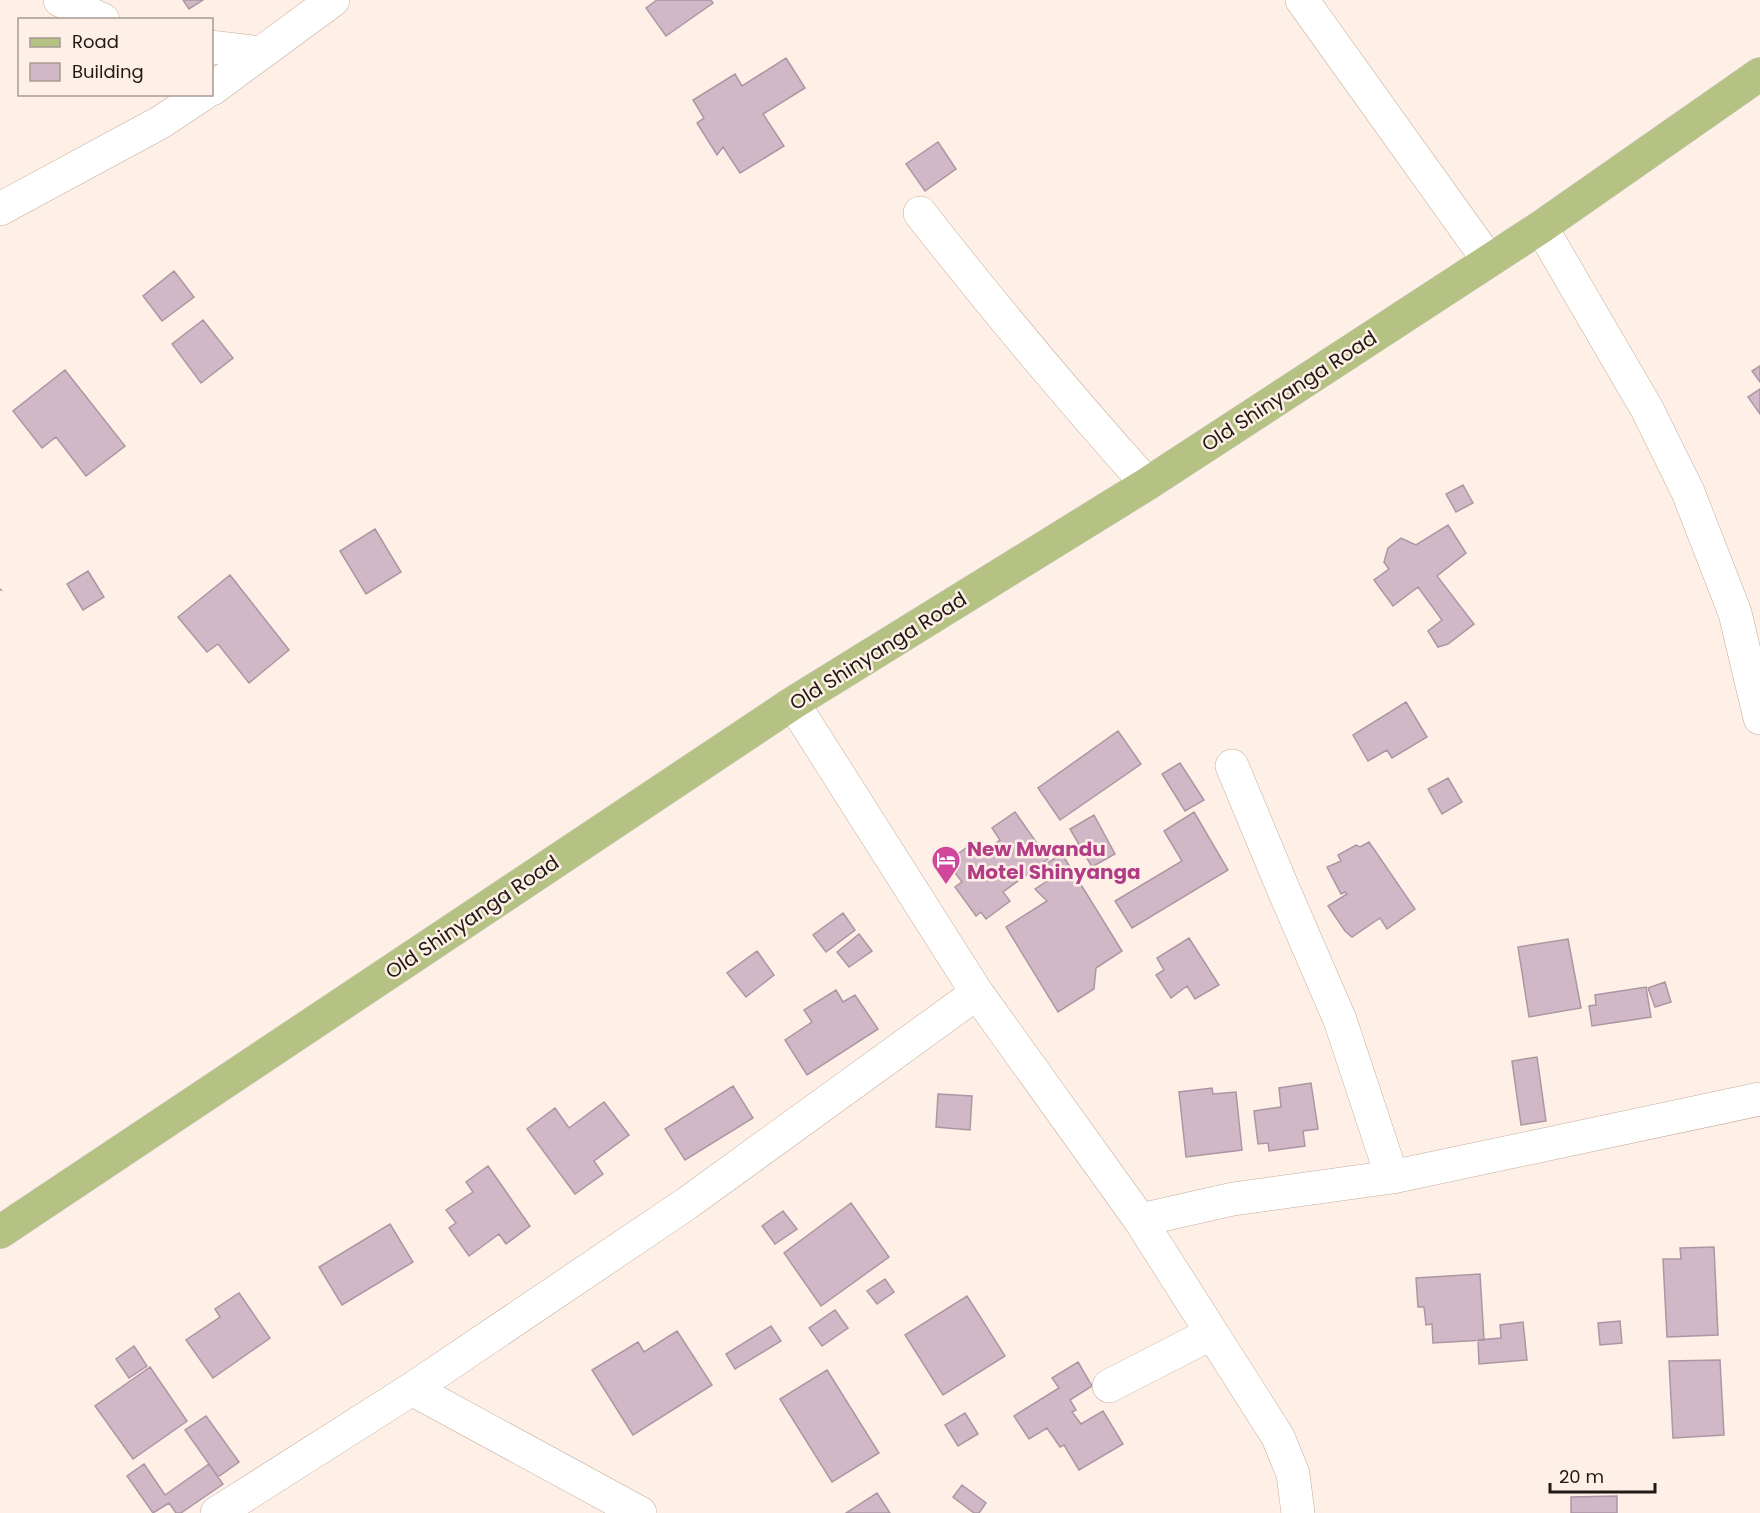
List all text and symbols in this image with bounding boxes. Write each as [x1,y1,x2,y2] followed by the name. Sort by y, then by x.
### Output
[18,18,213,96] legend
[72,29,119,54] text: Road
[72,59,144,84] text: Building
[1196,324,1382,458] street label: Old Shinyanga Road
[784,585,972,717] street label: Old Shinyanga Road
[967,835,1141,886] place label: New Mwandu Motel Shinyanga
[930,844,962,886] hotel icon: New Mwandu Motel Shinyanga
[380,848,564,986] street label: Old Shinyanga Road
[1550,1456,1655,1494] scale bar
[1559,1464,1604,1489] text: 20 m

